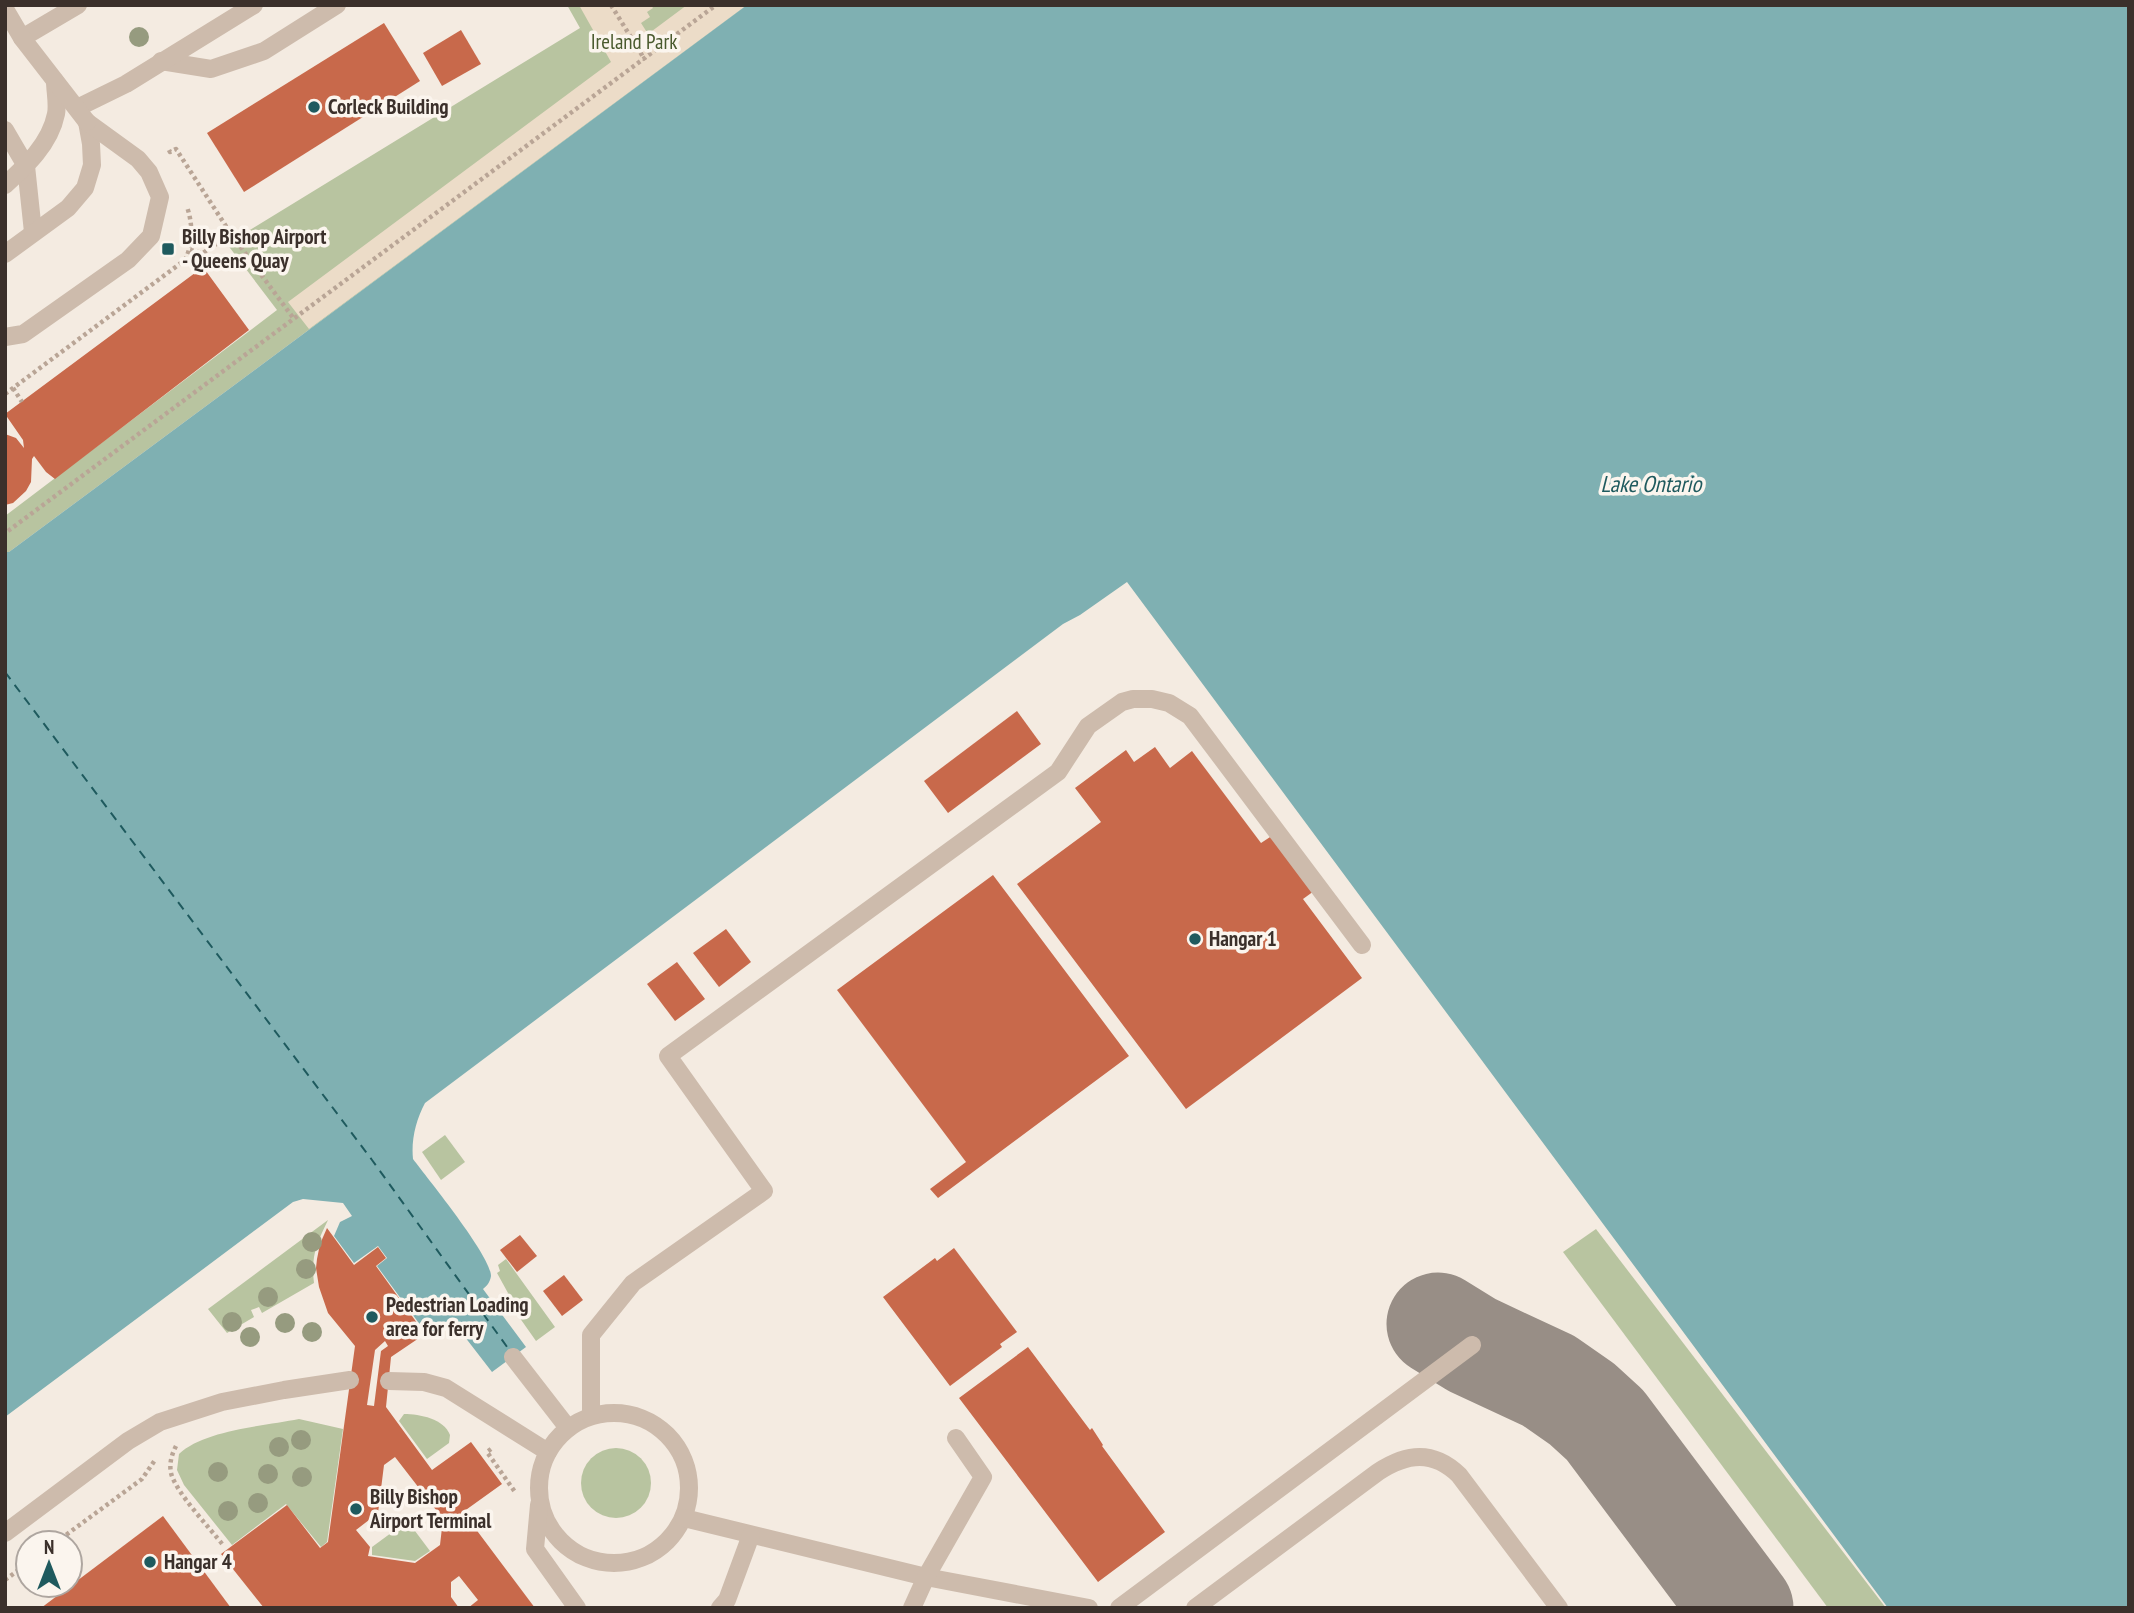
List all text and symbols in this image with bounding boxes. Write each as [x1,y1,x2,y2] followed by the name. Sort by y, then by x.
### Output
[591,28,677,55] park label: Ireland Park
[328,93,449,120] place label: Corleck Building
[306,99,322,115] marker: Corleck Building
[182,223,326,274] place label: Billy Bishop Airport - Queens Quay
[160,241,176,257] marker: Billy Bishop Airport - Queens Quay
[1601,469,1704,498] water label: Lake Ontario
[1209,925,1277,952] place label: Hangar 1
[1187,931,1203,947] marker: Hangar 1
[386,1291,529,1342] place label: Pedestrian Loading area for ferry
[364,1309,380,1325] marker: Pedestrian Loading area for ferry
[369,1483,492,1534] place label: Billy Bishop Airport Terminal
[348,1501,364,1517] marker: Billy Bishop Airport Terminal
[14,1529,84,1599] north arrow
[44,1535,54,1559] text: N
[164,1548,232,1575] place label: Hangar 4
[142,1554,158,1570] marker: Hangar 4

